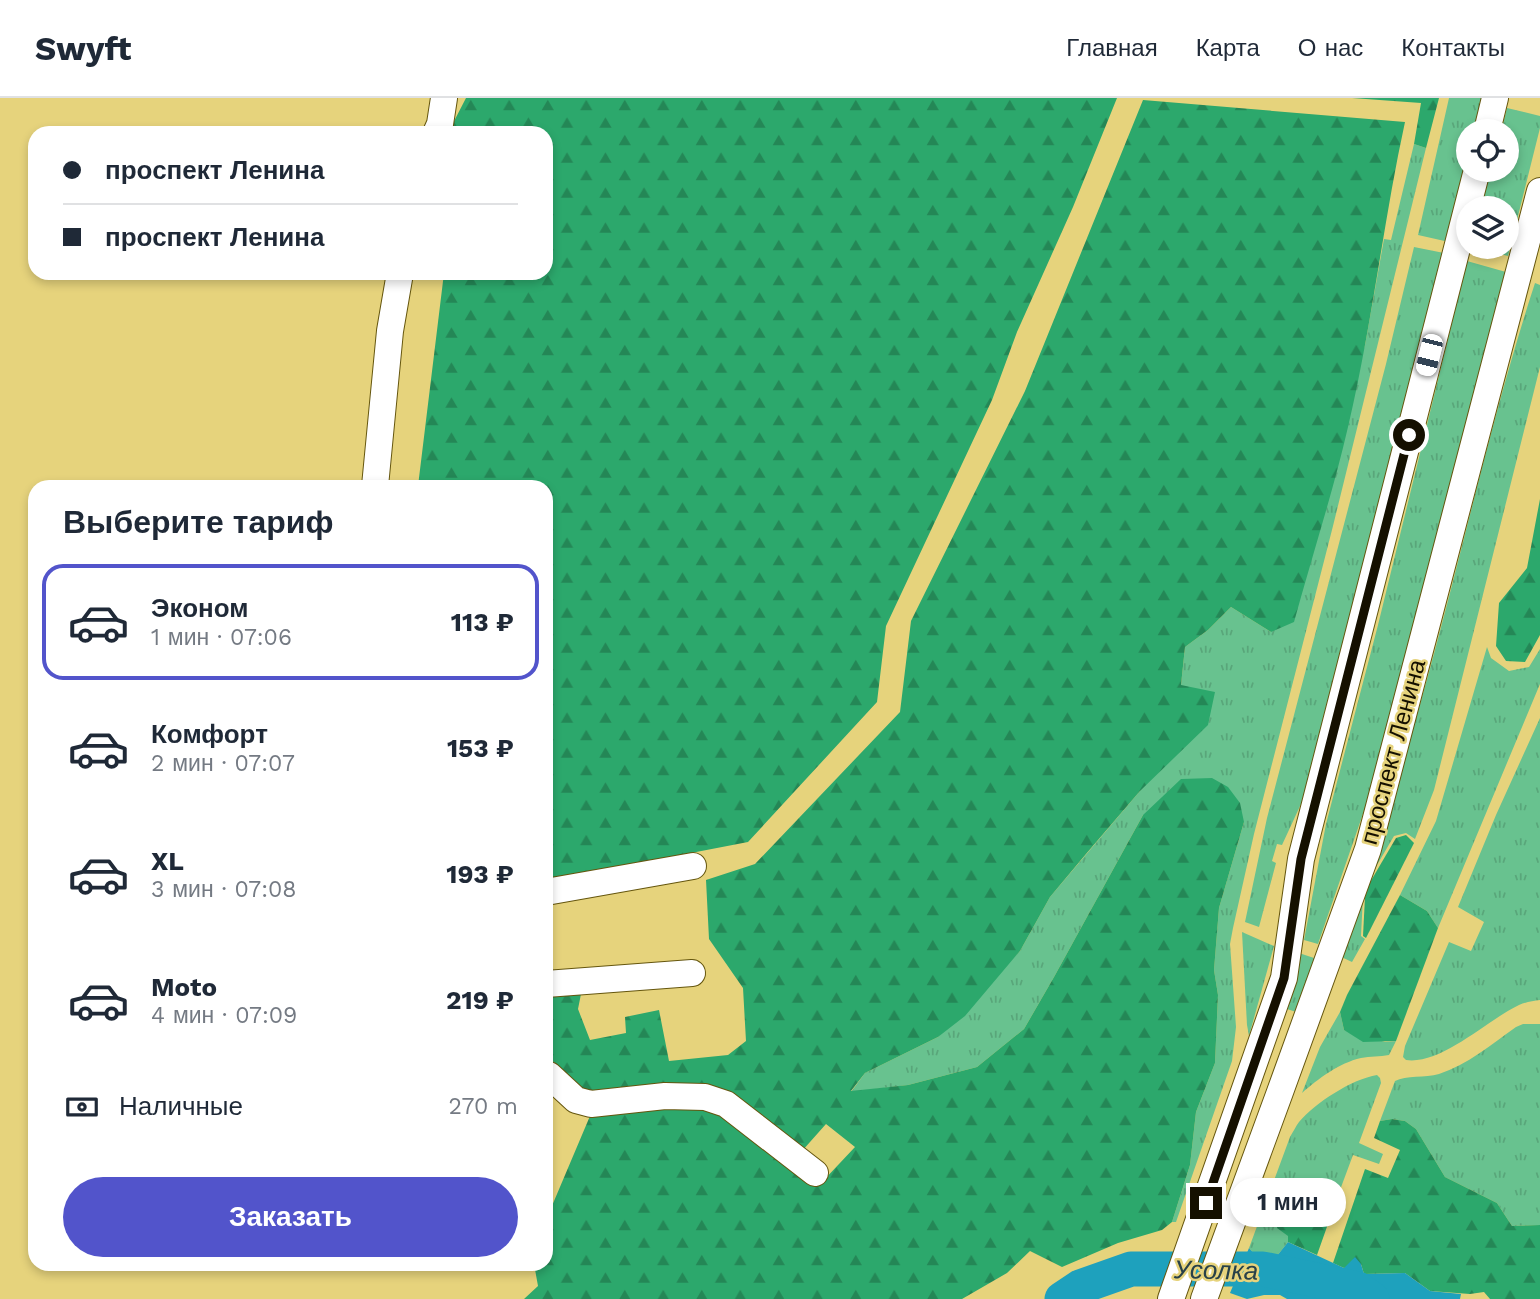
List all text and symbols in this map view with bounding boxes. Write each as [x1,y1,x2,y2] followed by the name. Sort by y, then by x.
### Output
[35,29,132,68] text: Swyft
[1066,34,1158,62] text: Главная
[1196,34,1260,62] text: Карта
[1298,34,1363,62] text: О нас
[1401,34,1505,62] text: Контакты
[1456,119,1519,259] map controls
[1456,119,1519,182] button: locate
[105,155,325,185] text: проспект Ленина
[1456,196,1519,259] button: layers
[105,222,325,252] text: проспект Ленина
[1414,332,1445,378] car
[1393,419,1425,451] route start
[63,503,334,541] text: Выберите тариф
[67,591,130,654] icon: car
[151,593,249,623] text: Эконом
[451,607,514,637] text: 113 ₽
[151,624,292,651] text: 1 мин · 07:06
[1355,656,1431,848] street label: проспект Ленина
[67,717,130,780] icon: car
[151,719,268,749] text: Комфорт
[447,733,514,763] text: 153 ₽
[151,750,295,777] text: 2 мин · 07:07
[67,843,130,906] icon: car
[151,846,184,876] text: XL
[446,859,514,889] text: 193 ₽
[151,876,297,903] text: 3 мин · 07:08
[67,969,130,1032] icon: car
[151,972,217,1002] text: Moto
[446,985,514,1015] text: 219 ₽
[151,1002,297,1029] text: 4 мин · 07:09
[63,1088,101,1126] icon: cash
[119,1091,243,1121] text: Наличные
[449,1093,518,1120] text: 270 m
[63,1177,518,1257] button: Заказать
[1230,1178,1346,1228] callout: 1 мин
[1190,1187,1222,1219] route end
[1257,1189,1319,1216] text: 1 мин
[1173,1254,1258,1286] water label: Усолка

